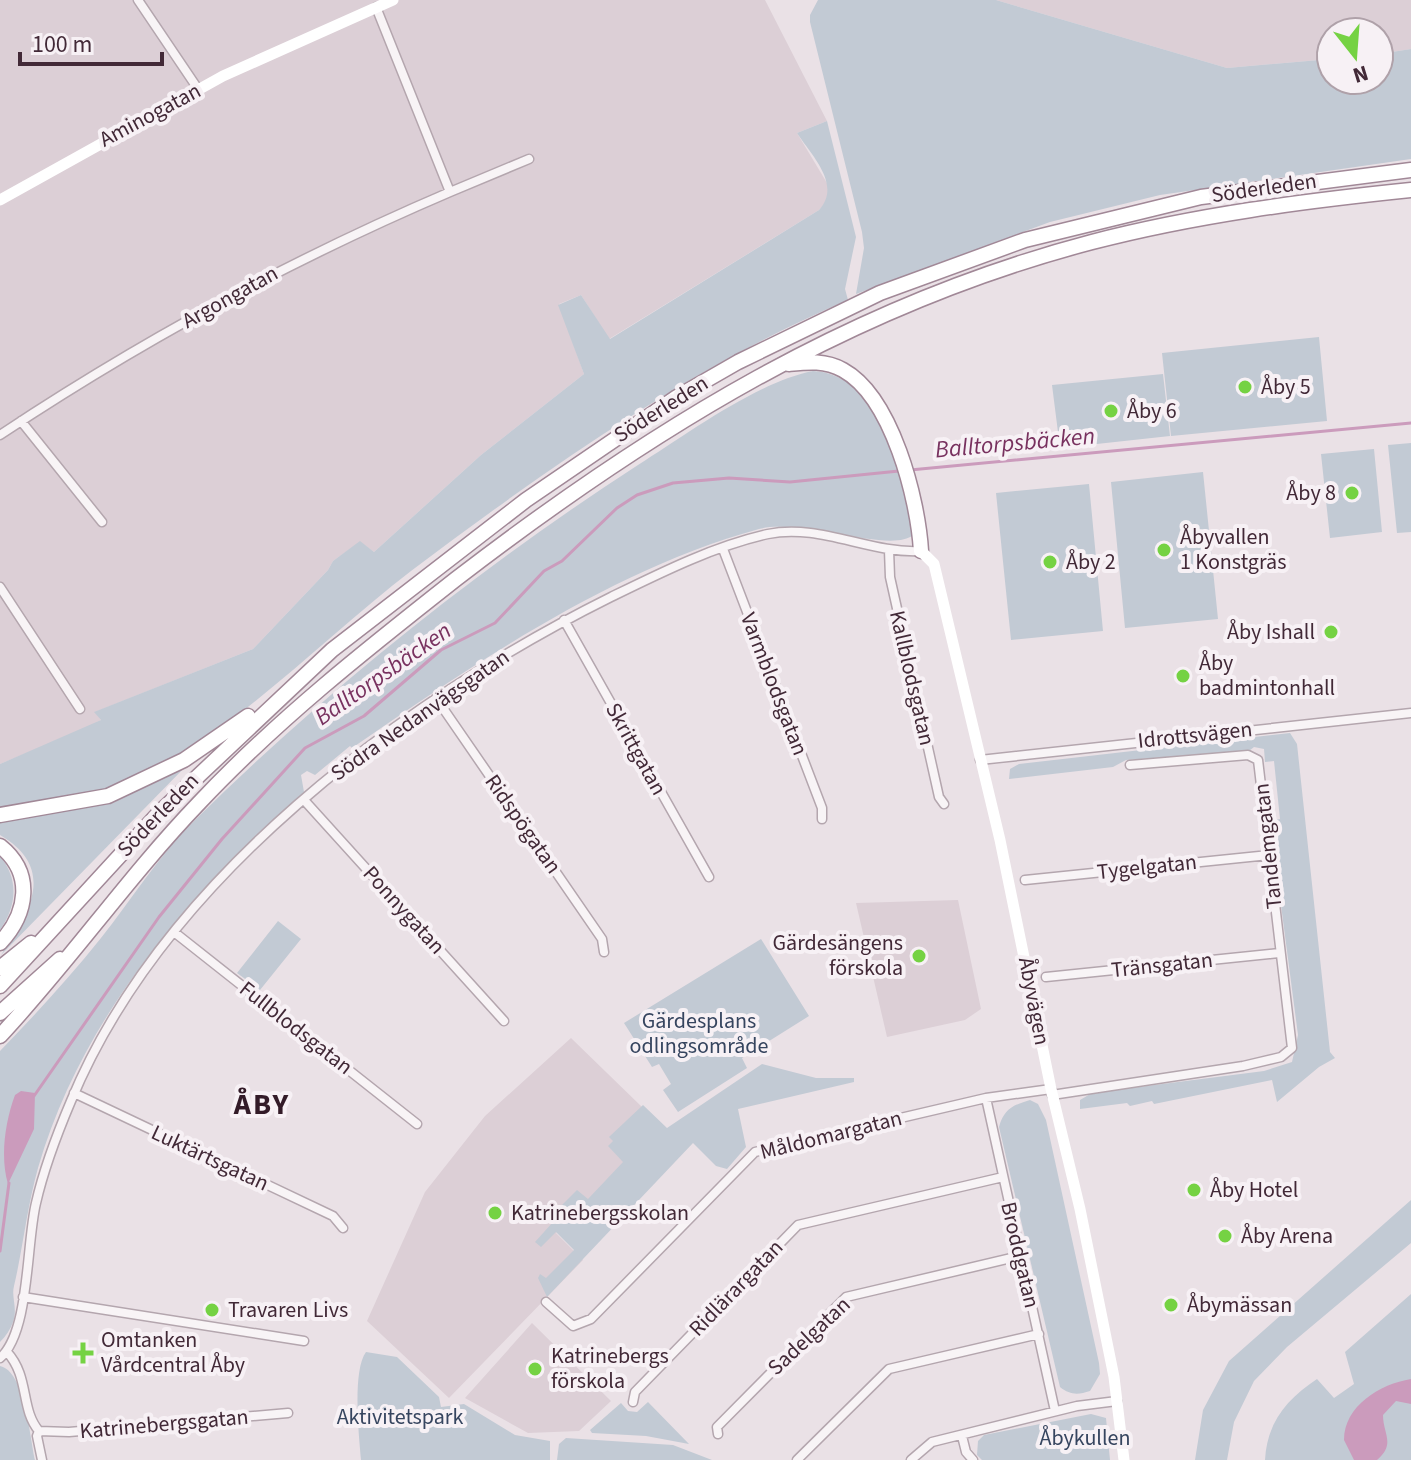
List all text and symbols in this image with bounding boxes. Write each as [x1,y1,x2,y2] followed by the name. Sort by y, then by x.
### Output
[20,16,162,66] scale bar
[1315,16,1395,96] north arrow
[32,27,92,62] text: 100 m
[1349,57,1372,92] text: N
[93,75,207,155] street label: Aminogatan
[1209,165,1319,211] street label: Söderleden
[176,257,284,337] street label: Argongatan
[608,367,714,451] street label: Söderleden
[1261,371,1311,403] place label: Åby 5
[1236,378,1254,396] marker: Åby 5
[1127,395,1177,427] place label: Åby 6
[1102,402,1120,420] marker: Åby 6
[934,419,1096,467] water label: Balltorpsbäcken
[1286,477,1336,509] place label: Åby 8
[1343,484,1361,502] marker: Åby 8
[1180,521,1286,578] place label: Åbyvallen 1 Konstgräs
[1155,541,1173,559] marker: Åbyvallen 1 Konstgräs
[1066,546,1116,578] place label: Åby 2
[1041,553,1059,571] marker: Åby 2
[881,607,943,749] street label: Kallblodsgatan
[732,608,816,760] street label: Varmblodsgatan
[307,614,459,734] water label: Balltorpsbäcken
[1227,616,1315,648] place label: Åby Ishall
[1322,623,1340,641] marker: Åby Ishall
[324,641,516,789] street label: Södra Nedanvägsgatan
[1199,647,1335,704] place label: Åby badmintonhall
[1174,667,1192,685] marker: Åby badmintonhall
[597,697,675,801] street label: Skrittgatan
[1136,713,1254,757] street label: Idrottsvägen
[110,766,206,864] street label: Söderleden
[477,768,569,880] street label: Ridspögatan
[1245,782,1291,910] street label: Tandemgatan
[1095,846,1199,888] street label: Tygelgatan
[355,858,453,962] street label: Ponnygatan
[773,927,903,984] place label: Gärdesängens förskola
[1110,944,1214,986] street label: Tränsgatan
[910,947,928,965] marker: Gärdesängens förskola
[1010,954,1058,1048] street label: Åbyvägen
[232,973,360,1083] street label: Fullblodsgatan
[630,1005,769,1062] park label: Gärdesplans odlingsområde
[233,1083,290,1126] district label: ÅBY
[757,1102,905,1168] street label: Måldomargatan
[146,1117,274,1199] street label: Luktärtsgatan
[1210,1174,1298,1206] place label: Åby Hotel
[1185,1181,1203,1199] marker: Åby Hotel
[511,1197,689,1229] place label: Katrinebergsskolan
[992,1199,1048,1311] street label: Broddgatan
[486,1204,504,1222] marker: Katrinebergsskolan
[1241,1220,1333,1252] place label: Åby Arena
[1216,1227,1234,1245] marker: Åby Arena
[681,1232,791,1344] street label: Ridlärargatan
[760,1289,858,1383] street label: Sadelgatan
[1187,1289,1292,1321] place label: Åbymässan
[228,1294,348,1326] place label: Travaren Livs
[1162,1296,1180,1314] marker: Åbymässan
[203,1301,221,1319] marker: Travaren Livs
[101,1324,246,1381] place label: Omtanken Vårdcentral Åby
[551,1340,669,1397] place label: Katrinebergs förskola
[72,1342,94,1364] marker: Omtanken Vårdcentral Åby
[526,1360,544,1378] marker: Katrinebergs förskola
[78,1401,250,1447] street label: Katrinebergsgatan
[337,1401,463,1433] park label: Aktivitetspark
[1039,1422,1131,1454] park label: Åbykullen

